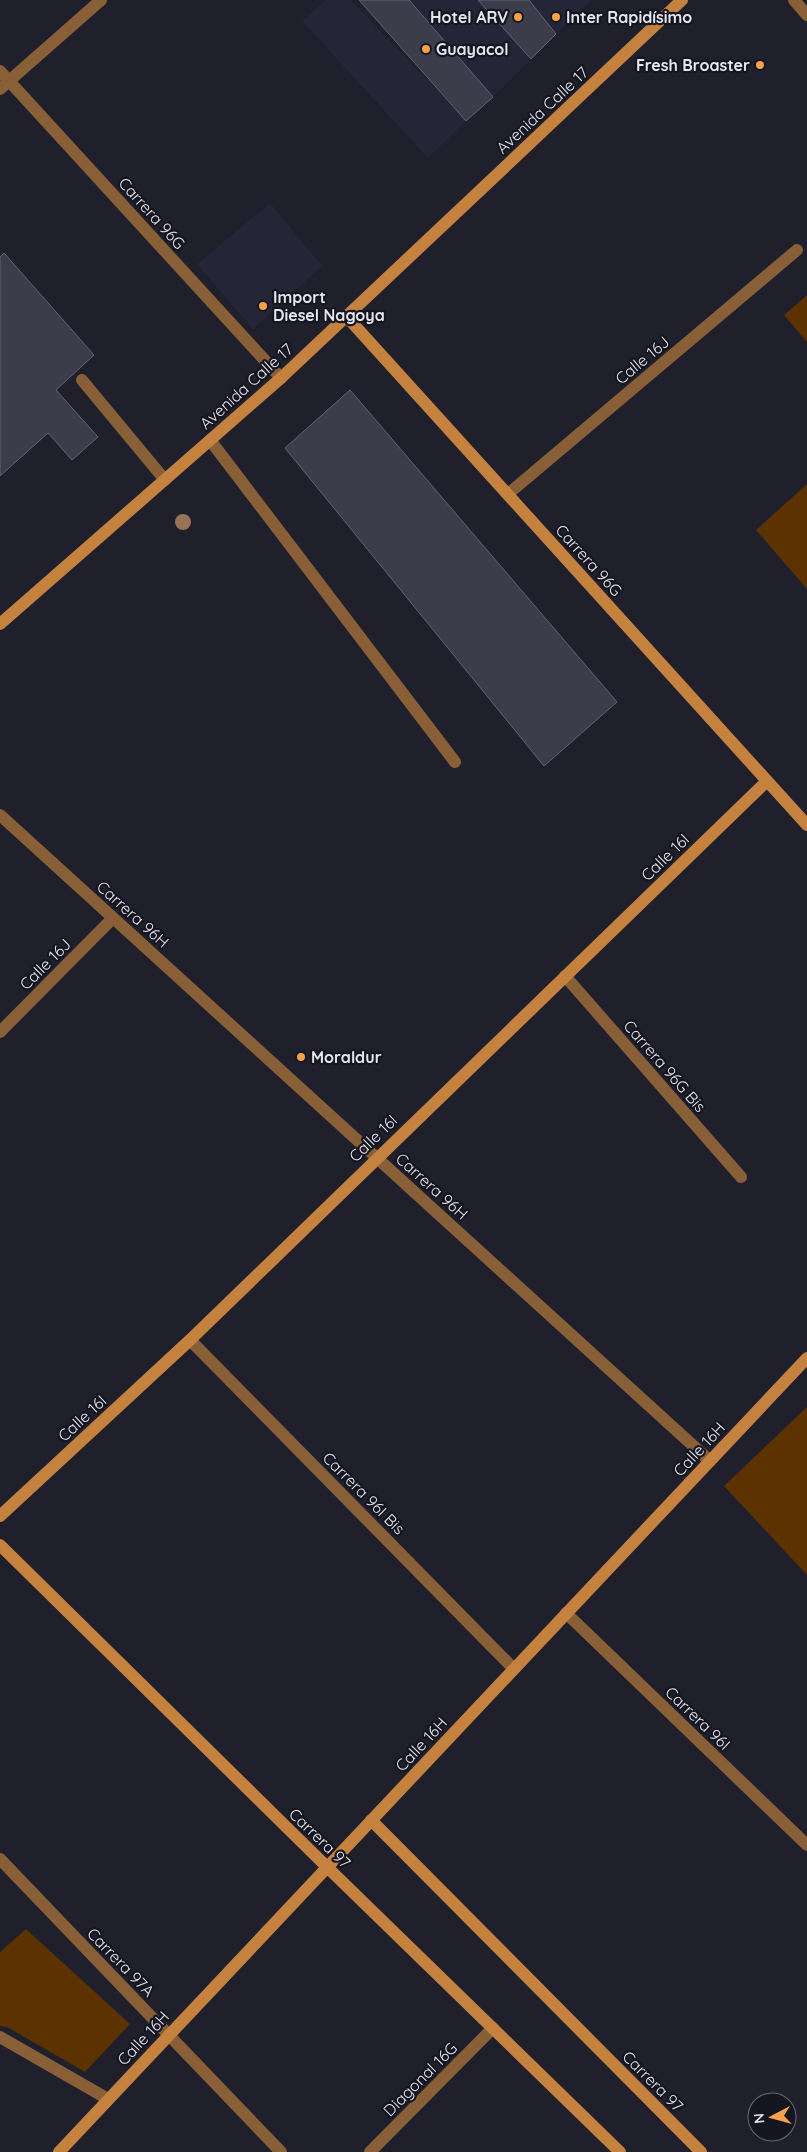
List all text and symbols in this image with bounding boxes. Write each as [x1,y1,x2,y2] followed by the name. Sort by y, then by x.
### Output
[430,7,508,27] place label: Hotel ARV
[566,7,692,27] place label: Inter Rapidísimo
[512,11,524,23] marker: Hotel ARV
[550,11,562,23] marker: Inter Rapidísimo
[436,39,509,59] place label: Guayacol
[420,43,432,55] marker: Guayacol
[636,55,750,75] place label: Fresh Broaster
[754,59,766,71] marker: Fresh Broaster
[492,62,592,158] street label: Avenida Calle 17
[115,173,189,253] street label: Carrera 96G
[273,287,385,325] place label: Import Diesel Nagoya
[257,300,269,312] marker: Import Diesel Nagoya
[611,332,673,388] street label: Calle 16J
[195,339,297,433] street label: Avenida Calle 17
[552,520,626,600] street label: Carrera 96G
[637,829,693,885] street label: Calle 16I
[93,876,173,952] street label: Carrera 96H
[15,934,75,994] street label: Calle 16J
[620,1016,710,1116] street label: Carrera 96G Bis
[311,1047,382,1067] place label: Moraldur
[295,1051,307,1063] marker: Moraldur
[345,1110,401,1166] street label: Calle 16I
[392,1148,472,1224] street label: Carrera 96H
[54,1390,110,1446] street label: Calle 16I
[669,1418,729,1480] street label: Calle 16H
[319,1448,409,1538] street label: Carrera 96I Bis
[661,1682,735,1754] street label: Carrera 96I
[391,1713,451,1775] street label: Calle 16H
[285,1804,355,1872] street label: Carrera 97
[83,1923,159,2001] street label: Carrera 97A
[113,2007,173,2069] street label: Calle 16H
[379,2038,461,2120] street label: Diagonal 16G
[618,2046,688,2116] street label: Carrera 97
[747,2092,797,2142] north arrow
[750,2112,769,2124] text: N

